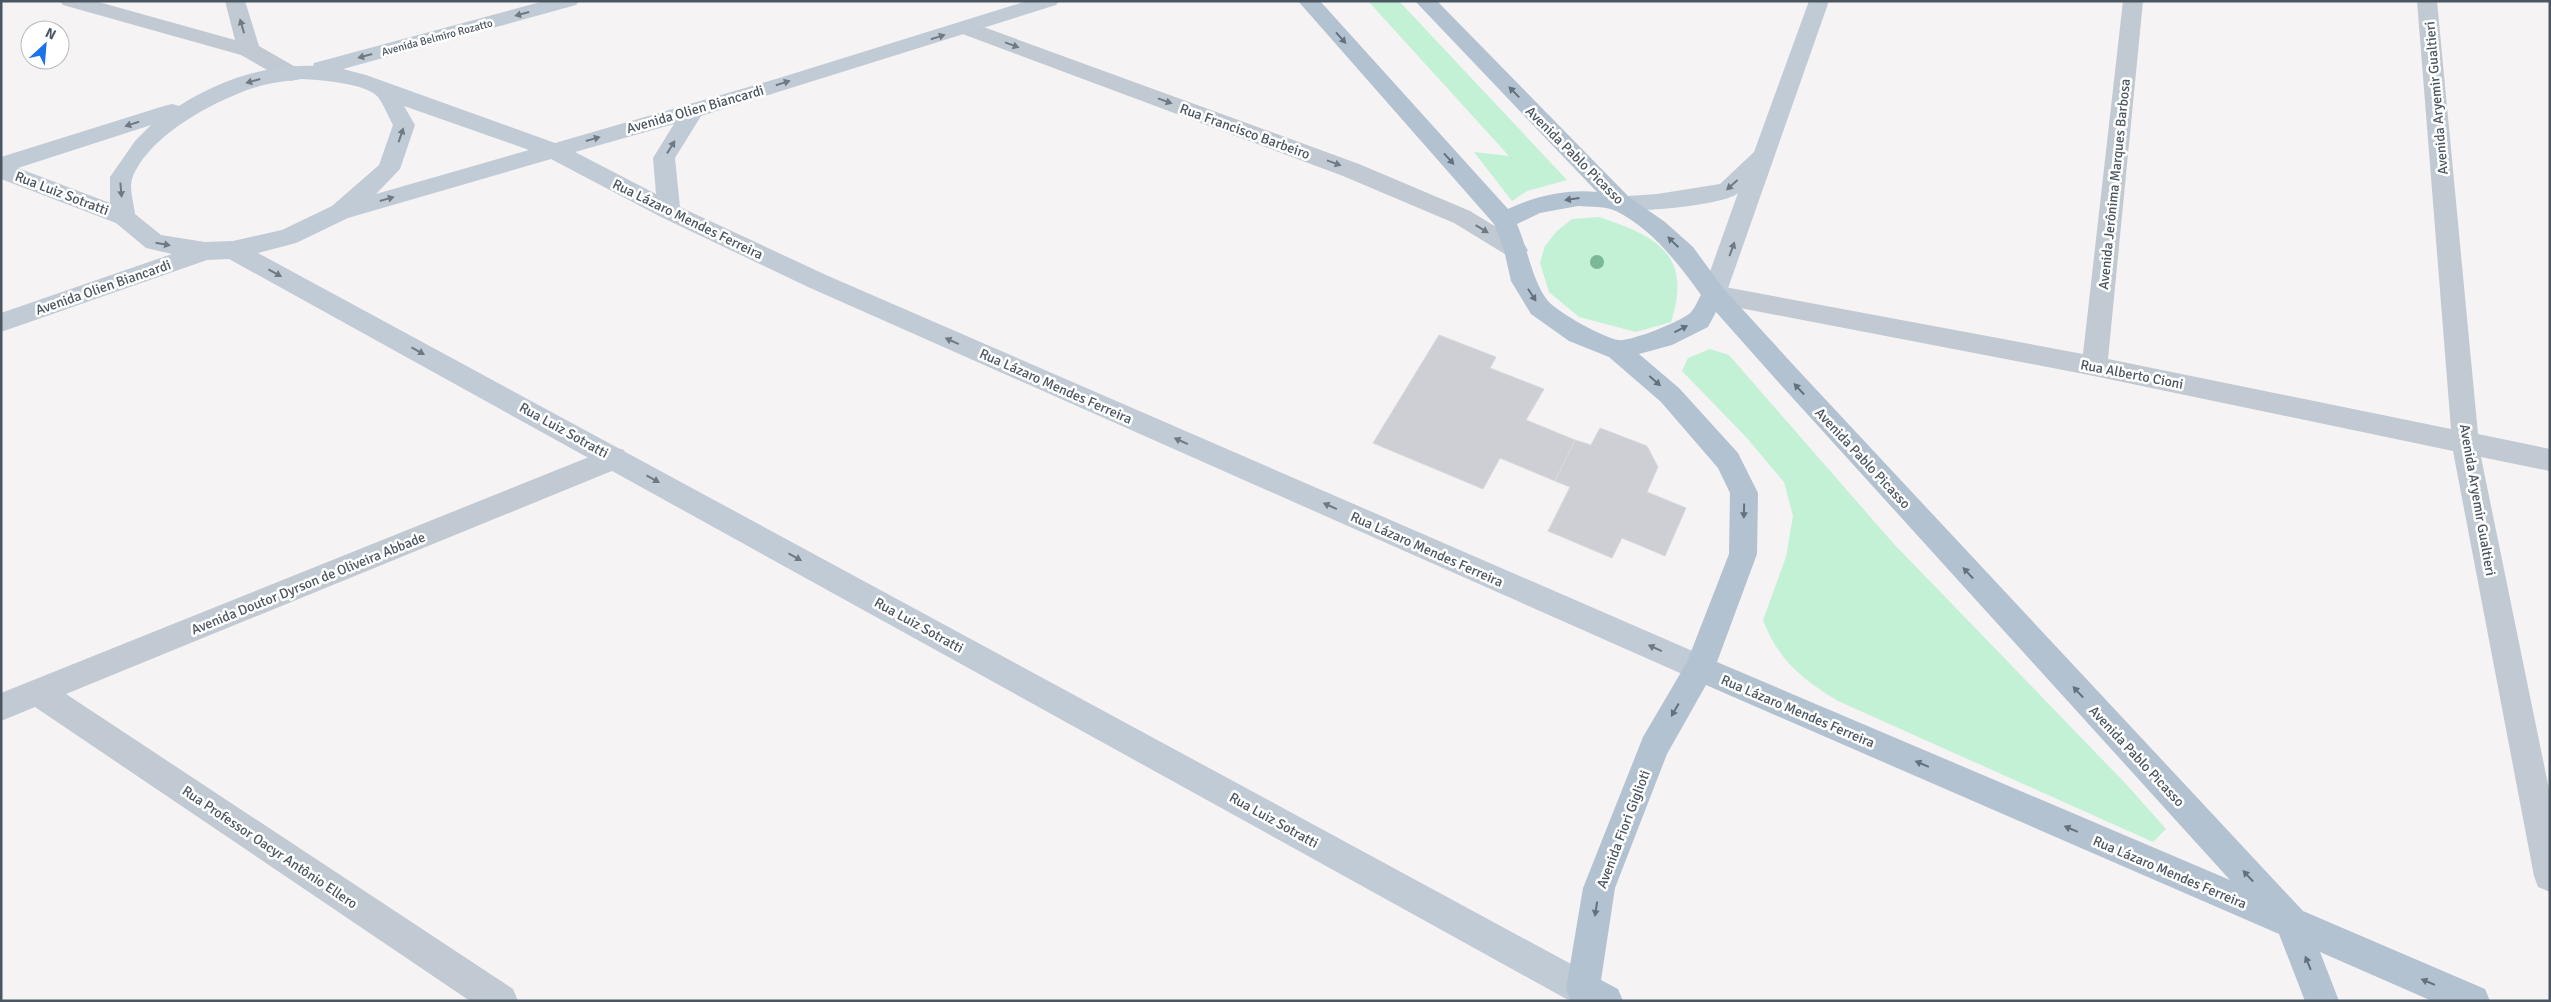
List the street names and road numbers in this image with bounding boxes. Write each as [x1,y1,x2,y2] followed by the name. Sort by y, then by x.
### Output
[380,16,494,59] street label: Avenida Belmiro Rozatto
[2421,21,2452,175] street label: Avenida Aryemir Gualtieri
[2095,78,2134,290] street label: Avenida Jerônima Marques Barbosa
[624,82,766,137] street label: Avenida Olien Biancardi
[1177,100,1312,163] street label: Rua Francisco Barbeiro
[1522,103,1627,208] street label: Avenida Pablo Picasso
[12,168,111,219] street label: Rua Luiz Sotratti
[610,176,766,263] street label: Rua Lázaro Mendes Ferreira
[33,256,173,319] street label: Avenida Olien Biancardi
[977,345,1135,428] street label: Rua Lázaro Mendes Ferreira
[2079,356,2185,393] street label: Rua Alberto Cioni
[516,399,611,462] street label: Rua Luiz Sotratti
[1811,404,1914,512] street label: Avenida Pablo Picasso
[2456,423,2499,577] street label: Avenida Aryemir Gualtieri
[1348,508,1506,591] street label: Rua Lázaro Mendes Ferreira
[189,529,428,638] street label: Avenida Doutor Dyrson de Oliveira Abbade
[871,594,966,657] street label: Rua Luiz Sotratti
[1718,671,1877,752] street label: Rua Lázaro Mendes Ferreira
[2085,702,2188,810] street label: Avenida Pablo Picasso
[1593,768,1654,891] street label: Avenida Fiori Giglioti
[179,782,361,913] street label: Rua Professor Oacyr Antônio Ellero
[1226,789,1321,852] street label: Rua Luiz Sotratti
[2090,832,2249,913] street label: Rua Lázaro Mendes Ferreira

